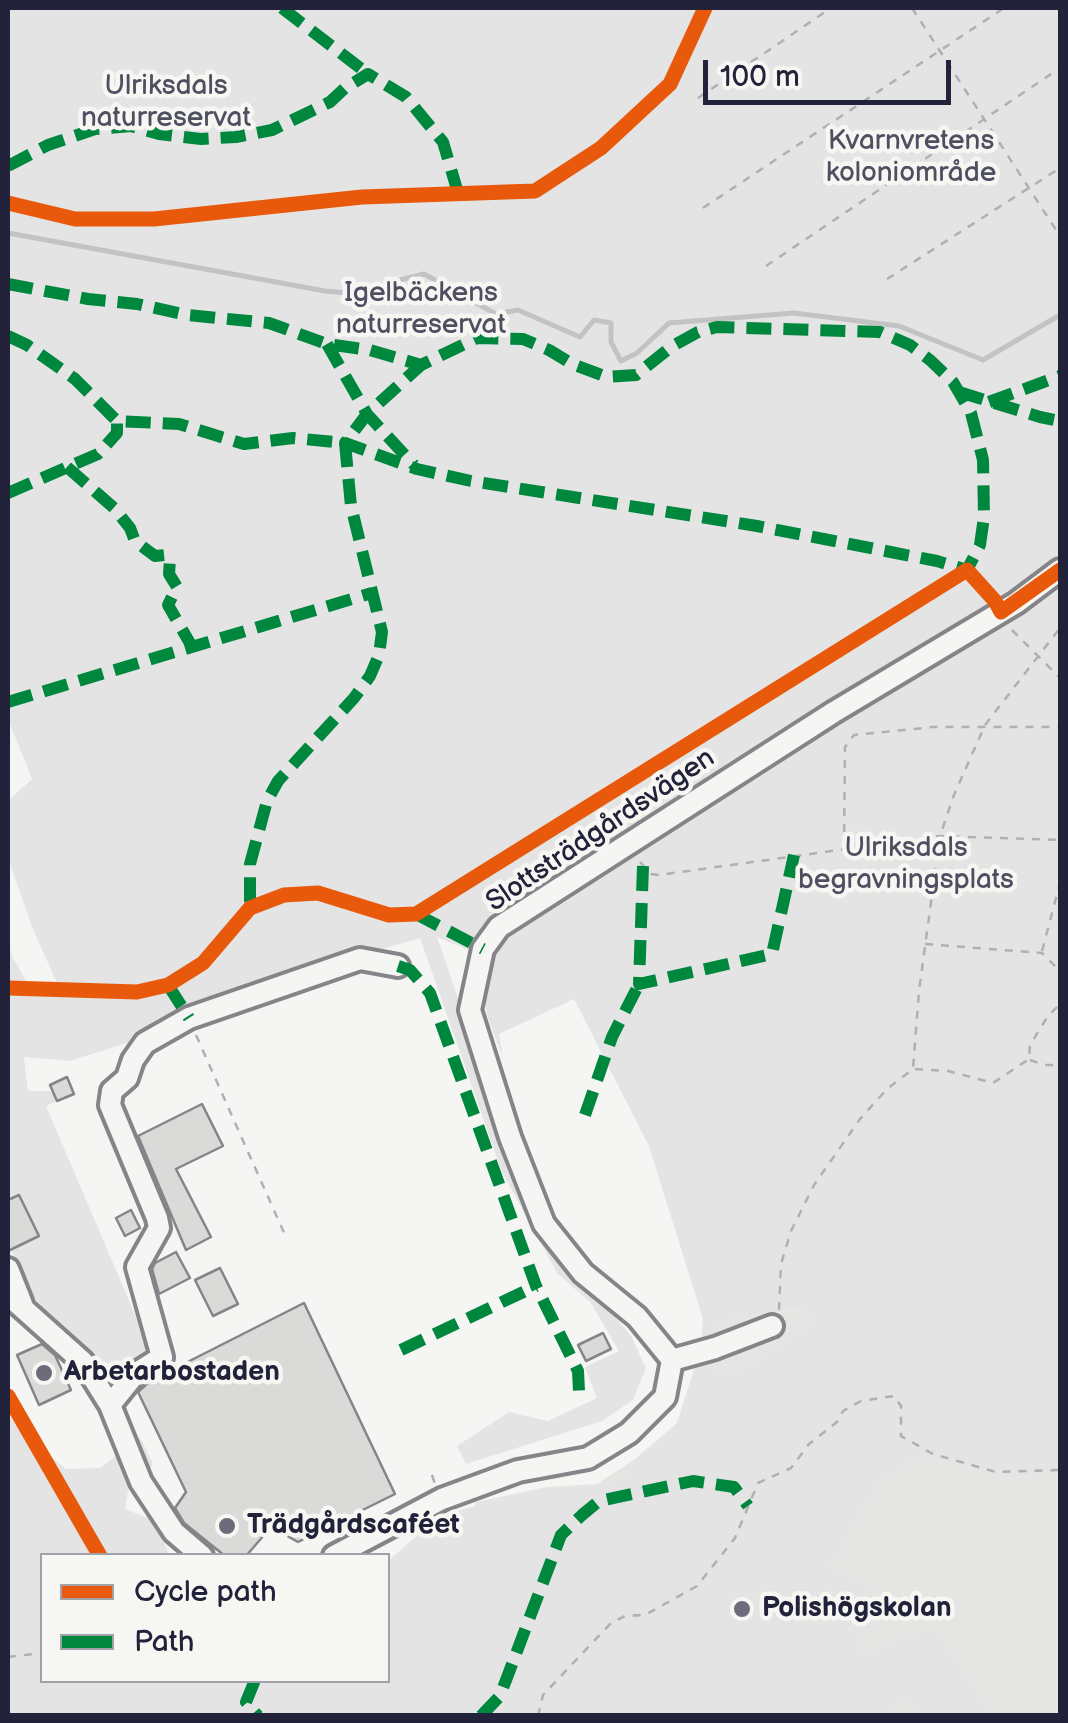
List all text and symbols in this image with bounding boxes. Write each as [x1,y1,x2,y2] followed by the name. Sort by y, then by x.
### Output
[708,40,956,102] scale bar
[720,59,800,95] text: 100 m
[81,70,251,136] park label: Ulriksdals naturreservat
[826,125,996,191] park label: Kvarnvretens koloniområde
[336,277,506,343] park label: Igelbäckens naturreservat
[480,742,722,920] street label: Slottsträdgårdsvägen
[798,832,1014,898] park label: Ulriksdals begravningsplats
[64,1356,280,1390] place label: Arbetarbostaden
[33,1362,55,1384] marker: Arbetarbostaden
[247,1509,460,1543] place label: Trädgårdscaféet
[216,1515,238,1537] marker: Trädgårdscaféet
[40,1553,390,1683] legend
[134,1574,277,1610] text: Cycle path
[762,1592,952,1626] place label: Polishögskolan
[731,1598,753,1620] marker: Polishögskolan
[134,1624,194,1660] text: Path

